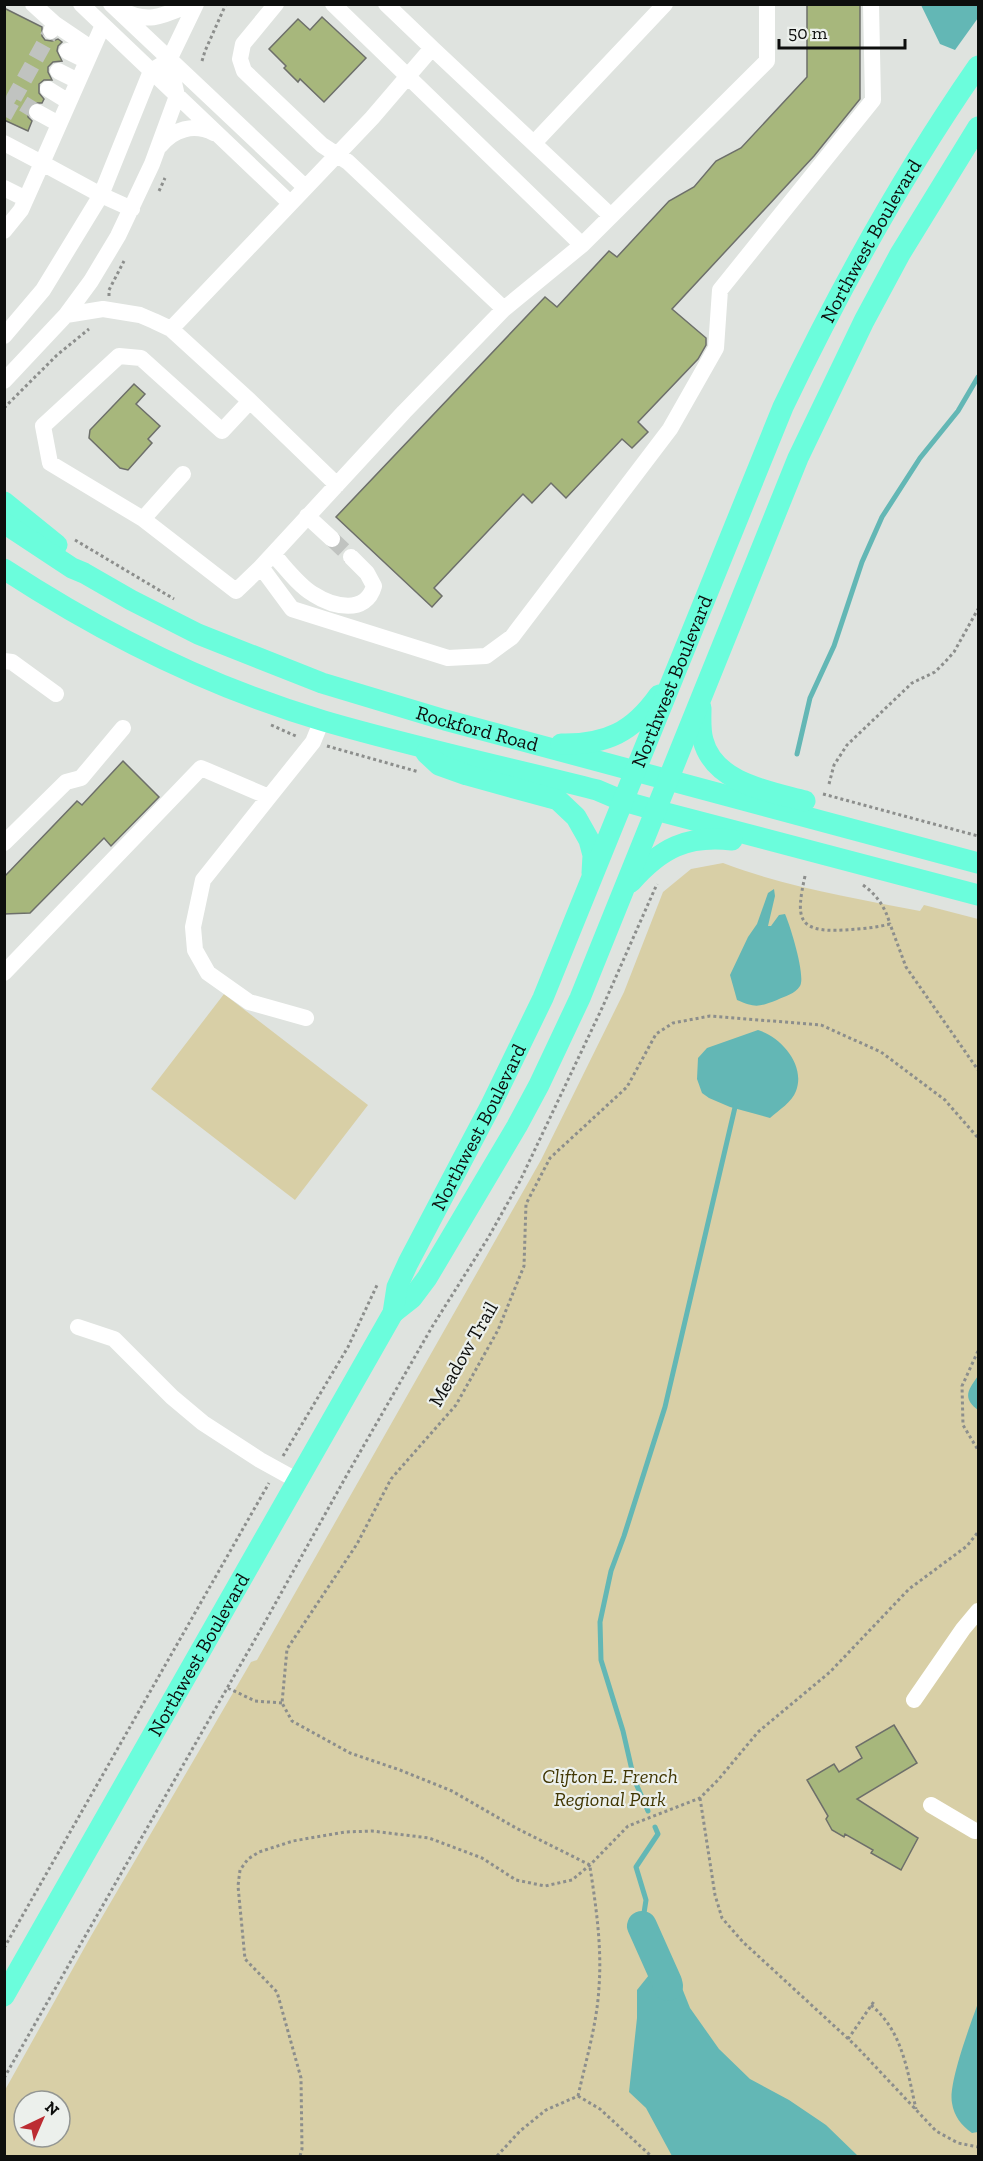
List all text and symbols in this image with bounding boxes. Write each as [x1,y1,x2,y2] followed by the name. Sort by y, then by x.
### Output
[779,12,905,50] scale bar
[788,22,828,44] text: 50 m
[815,155,926,326] street label: Northwest Boulevard
[626,592,717,771] street label: Northwest Boulevard
[413,700,541,756] street label: Rockford Road
[426,1040,531,1214] street label: Northwest Boulevard
[423,1297,503,1411] street label: Meadow Trail
[143,1569,254,1740] street label: Northwest Boulevard
[542,1764,678,1811] park label: Clifton E. French Regional Park
[12,2089,72,2149] north arrow
[41,2098,63,2120] text: N

